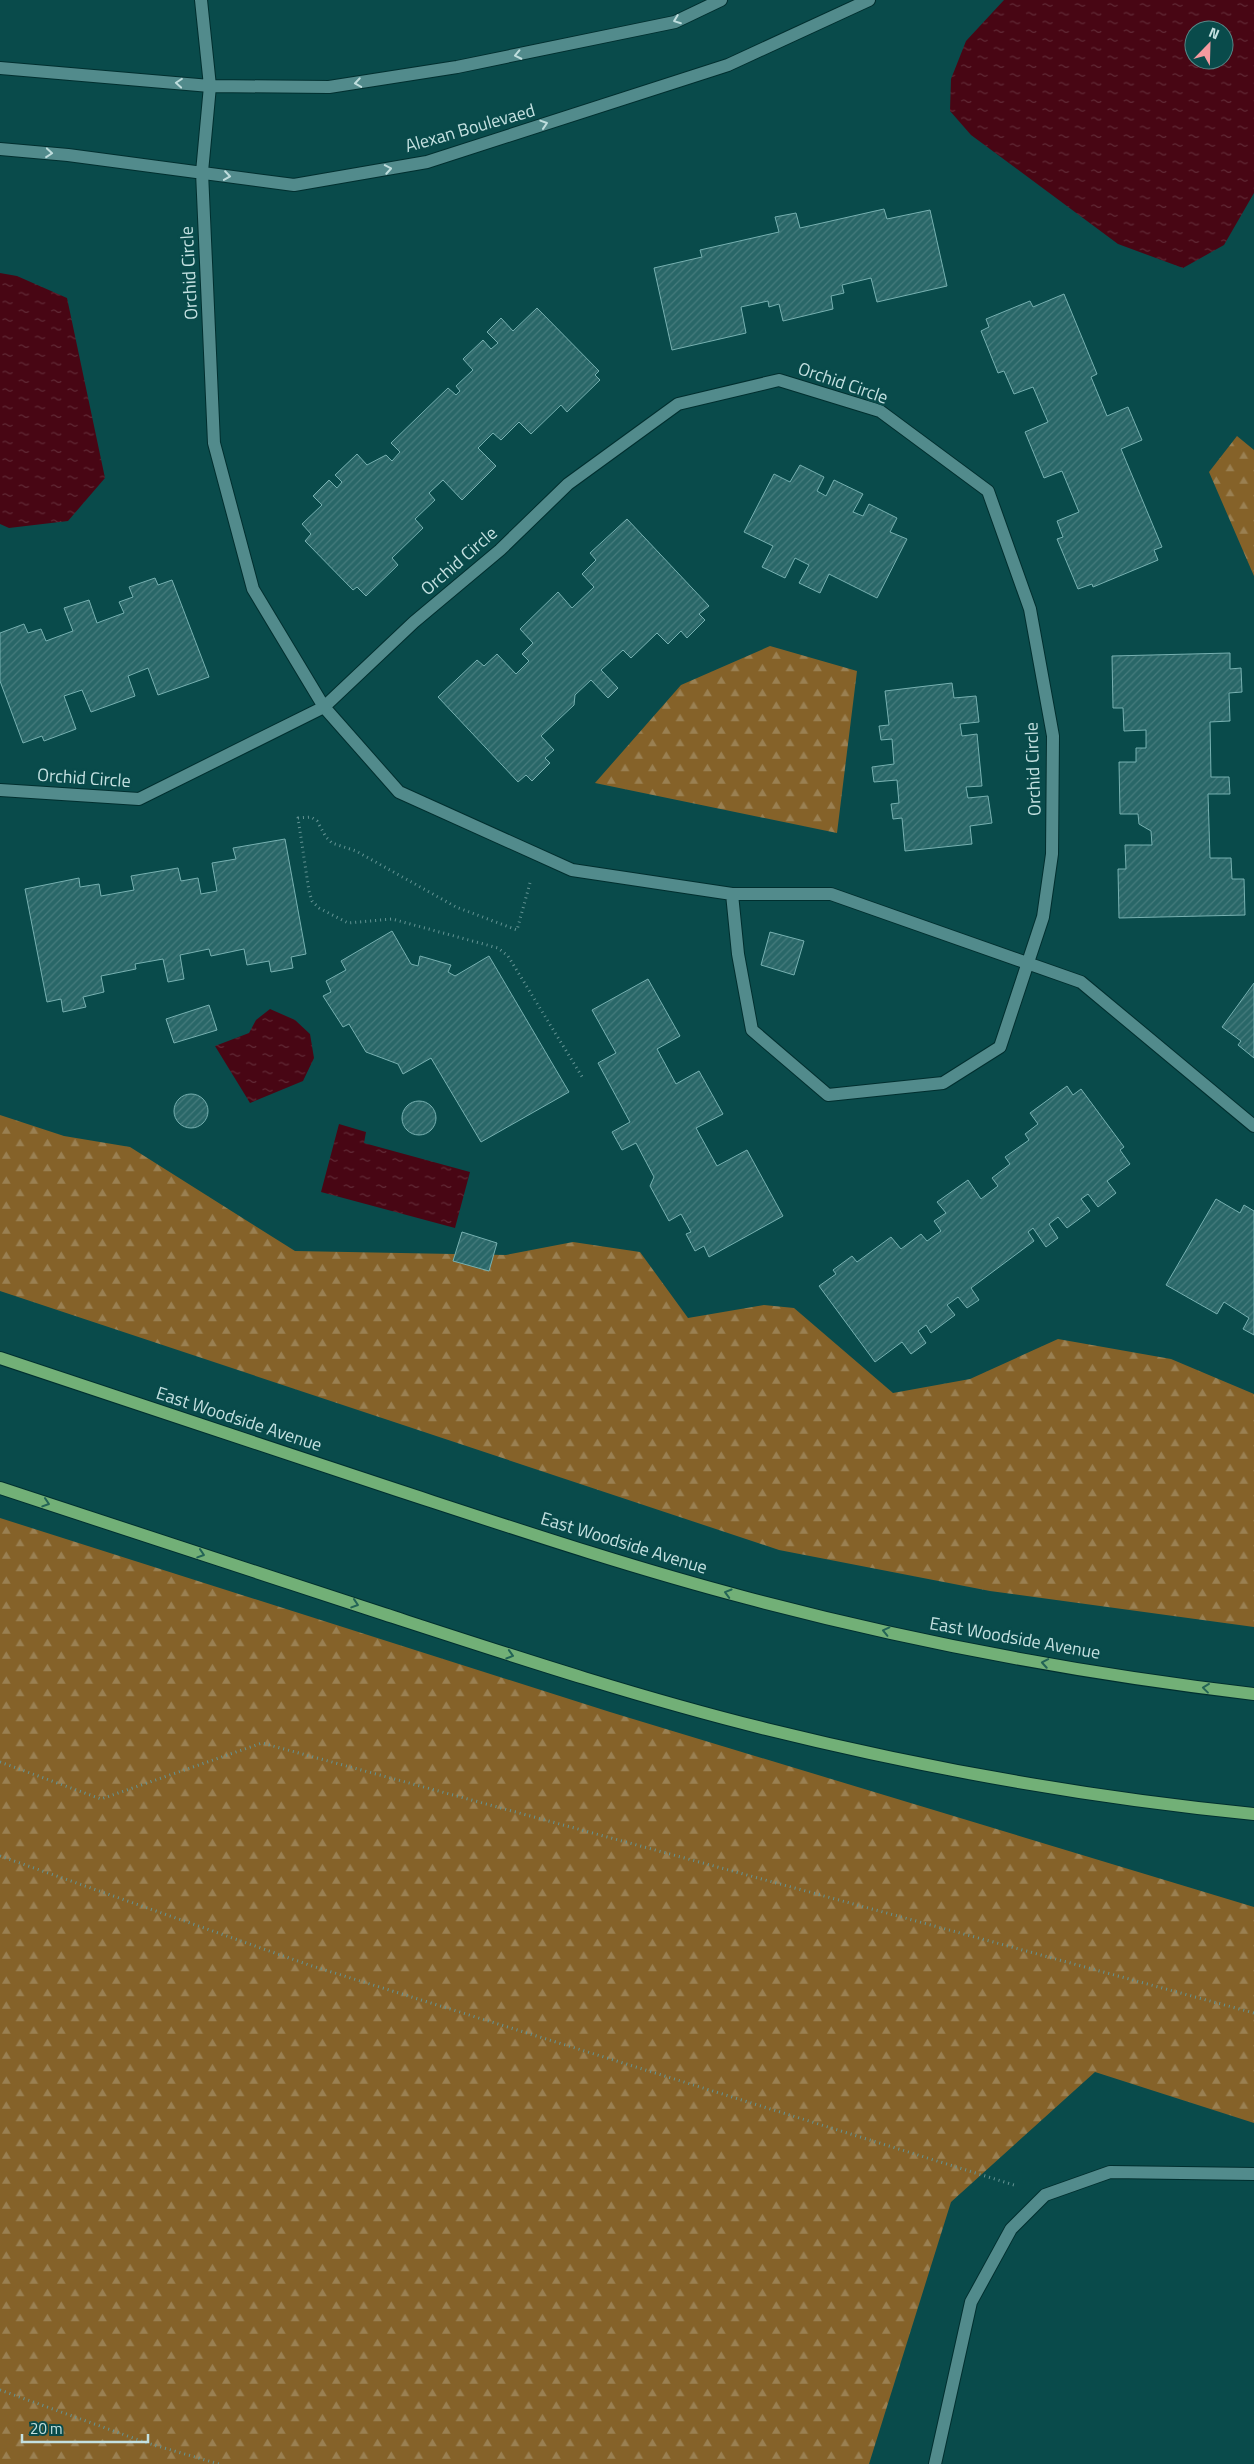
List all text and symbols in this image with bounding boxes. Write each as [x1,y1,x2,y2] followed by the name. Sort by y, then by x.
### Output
[673,14,682,24] one-way arrow
[1184,20,1234,70] north arrow
[1206,21,1223,44] text: N
[514,49,523,59] one-way arrow
[354,77,363,87] one-way arrow
[175,78,183,89] one-way arrow
[402,96,538,159] street label: Alexan Boulevaed
[539,120,547,130] one-way arrow
[45,147,53,158] one-way arrow
[383,164,392,174] one-way arrow
[223,170,231,180] one-way arrow
[173,226,204,321] street label: Orchid Circle
[794,355,892,411] street label: Orchid Circle
[414,520,503,602] street label: Orchid Circle
[1017,722,1048,816] street label: Orchid Circle
[36,761,132,794] street label: Orchid Circle
[153,1379,326,1458] street label: East Woodside Avenue
[42,1497,50,1507] one-way arrow
[538,1504,711,1581] street label: East Woodside Avenue
[196,1548,204,1558] one-way arrow
[724,1588,732,1598] one-way arrow
[350,1599,359,1609] one-way arrow
[928,1609,1103,1666] street label: East Woodside Avenue
[882,1627,890,1637] one-way arrow
[505,1649,513,1659] one-way arrow
[1041,1659,1049,1669] one-way arrow
[1201,1683,1209,1694] one-way arrow
[22,2412,149,2444] scale bar
[30,2417,63,2440] text: 20 m

